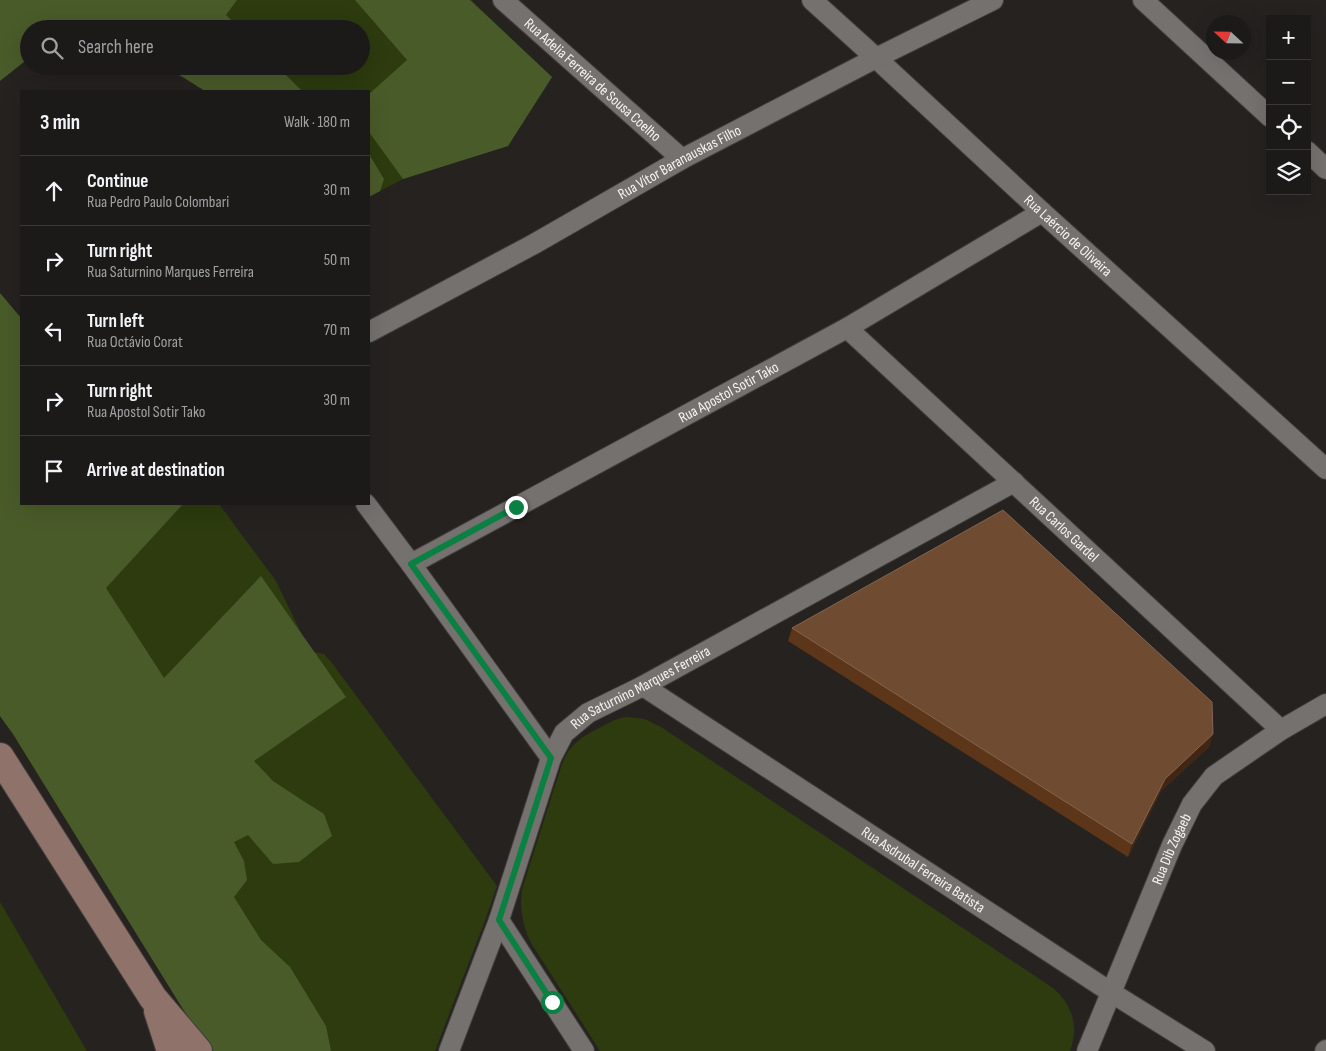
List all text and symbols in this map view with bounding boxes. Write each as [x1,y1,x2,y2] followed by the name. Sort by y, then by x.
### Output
[520,14,665,146] street label: Rua Adelia Ferreira de Sousa Coelho
[1206,15,1251,60] north arrow
[1266,15,1311,195] map controls
[1266,15,1311,60] button: +
[20,20,370,75] search box
[38,34,66,62] icon: search
[78,36,154,59] text: Search here
[1266,60,1311,105] button: −
[1266,105,1311,150] button: locate
[40,110,80,135] text: 3 min
[284,113,350,132] text: Walk · 180 m
[614,121,745,204] street label: Rua Vítor Baranauskas Filho
[1266,150,1311,195] button: layers
[87,170,148,193] text: Continue
[40,177,68,205] icon: ahead
[323,181,350,200] text: 30 m
[1020,191,1116,281] street label: Rua Laércio de Oliveira
[87,193,229,212] text: Rua Pedro Paulo Colombari
[87,240,152,263] text: Turn right
[40,247,68,275] icon: right
[324,251,350,270] text: 50 m
[87,263,254,282] text: Rua Saturnino Marques Ferreira
[87,310,144,333] text: Turn left
[40,317,68,345] icon: left
[324,321,350,340] text: 70 m
[87,333,183,352] text: Rua Octávio Corat
[675,358,782,427] street label: Rua Apostol Sotir Tako
[87,380,152,403] text: Turn right
[40,387,68,415] icon: right
[323,391,350,410] text: 30 m
[87,403,205,422] text: Rua Apostol Sotir Tako
[40,457,68,485] icon: arrive
[87,459,225,482] text: Arrive at destination
[1025,493,1102,566] street label: Rua Carlos Gardel
[505,496,528,519] route end
[567,642,714,734] street label: Rua Saturnino Marques Ferreira
[1148,810,1196,888] street label: Rua Dib Zogaeb
[858,823,989,917] street label: Rua Asdrubal Ferreira Batista
[541,991,564,1014] route start

